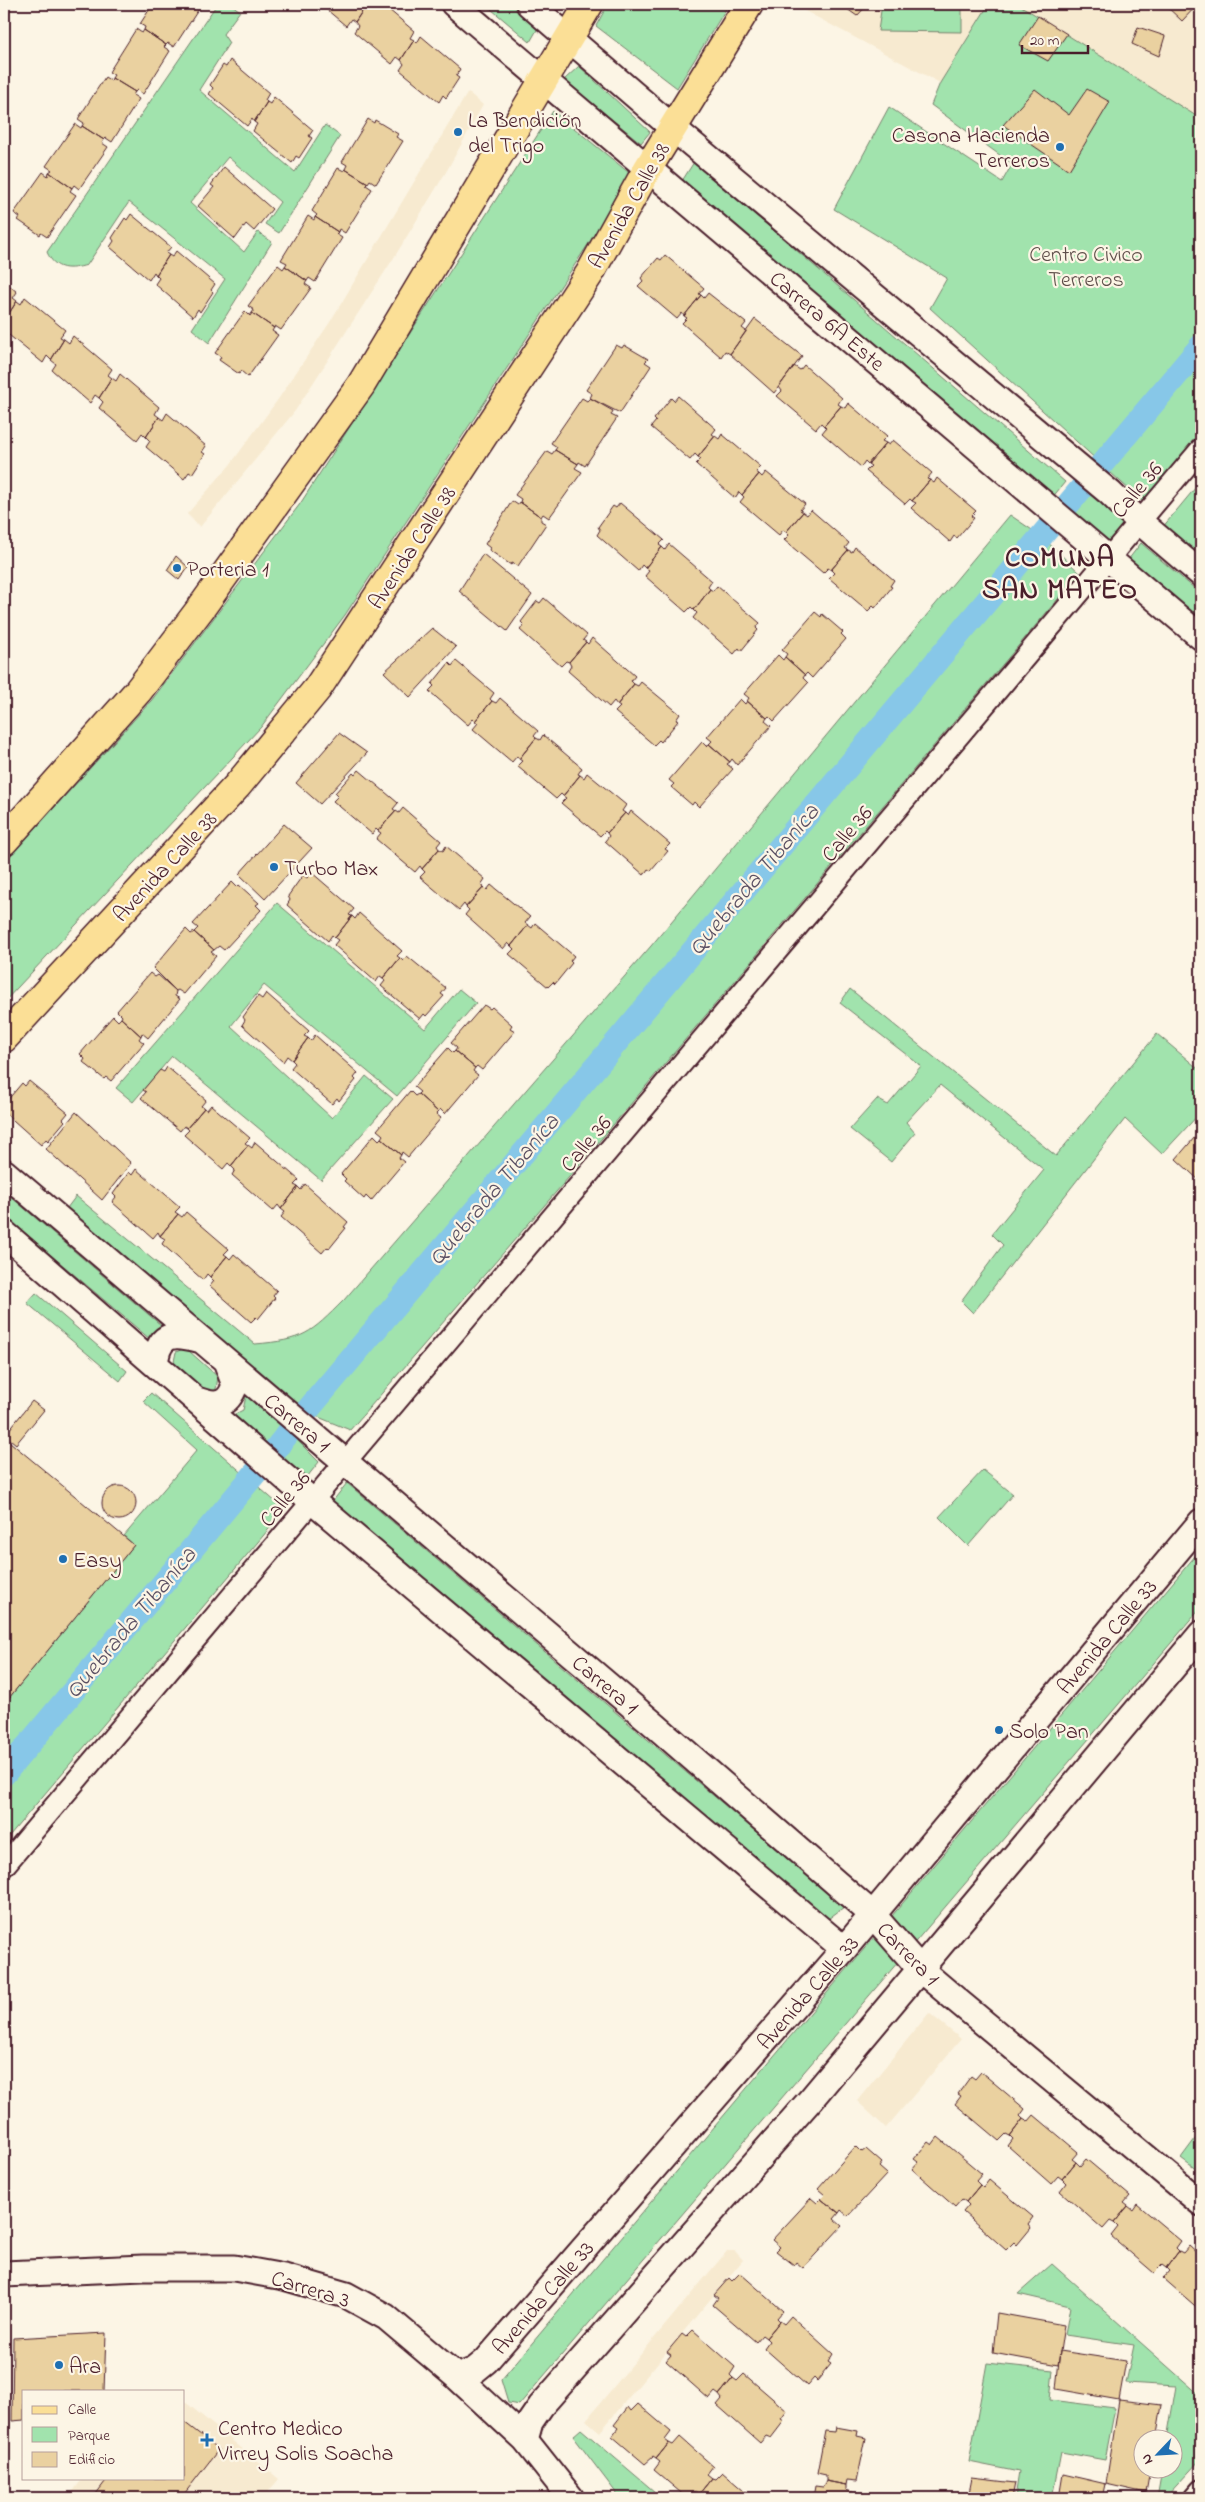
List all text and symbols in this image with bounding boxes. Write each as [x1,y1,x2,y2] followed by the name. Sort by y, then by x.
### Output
[1022,22,1089,54] scale bar
[1030,30,1060,52] text: 20 m
[468,106,581,164] place label: La Bendición del Trigo
[892,121,1050,178] place label: Casona Hacienda Terreros
[452,126,464,138] marker: La Bendición del Trigo
[581,137,680,276] street label: Avenida Calle 38
[1054,141,1066,153] marker: Casona Hacienda Terreros
[1029,240,1143,297] park label: Centro Civico Terreros
[761,264,891,380] street label: Carrera 6A Este
[1105,455,1172,526] street label: Calle 36
[362,481,465,617] street label: Avenida Calle 38
[982,539,1138,612] district label: COMUNA SAN MATEO
[187,555,269,587] place label: Porteria 1
[171,562,183,574] marker: Porteria 1
[681,796,830,964] water label: Quebrada Tibaníca
[815,799,882,870] street label: Calle 36
[106,806,226,931] street label: Avenida Calle 38
[284,854,378,886] place label: Turbo Max
[268,861,280,873] marker: Turbo Max
[421,1106,570,1274] water label: Quebrada Tibaníca
[554,1109,621,1180] street label: Calle 36
[256,1387,336,1462] street label: Carrera 1
[253,1464,320,1535] street label: Calle 36
[58,1539,207,1707] water label: Quebrada Tibaníca
[73,1546,122,1579] place label: Easy
[57,1553,69,1565] marker: Easy
[1050,1573,1166,1703] street label: Avenida Calle 33
[564,1649,644,1724] street label: Carrera 1
[1009,1717,1089,1749] place label: Solo Pan
[993,1724,1005,1736] marker: Solo Pan
[868,1916,946,1994] street label: Carrera 1
[751,1930,868,2058] street label: Avenida Calle 33
[486,2235,603,2363] street label: Avenida Calle 33
[267,2264,353,2318] street label: Carrera 3
[69,2352,101,2384] place label: Ara
[53,2359,65,2371] marker: Ara
[22,2390,185,2480] legend
[68,2399,96,2421] text: Calle
[217,2414,393,2472] place label: Centro Medico Virrey Solis Soacha
[68,2425,110,2447] text: Parque
[1132,2430,1182,2480] north arrow
[200,2433,214,2447] marker: Centro Medico Virrey Solis Soacha
[68,2449,115,2471] text: Edificio
[1136,2450,1159,2468] text: N

